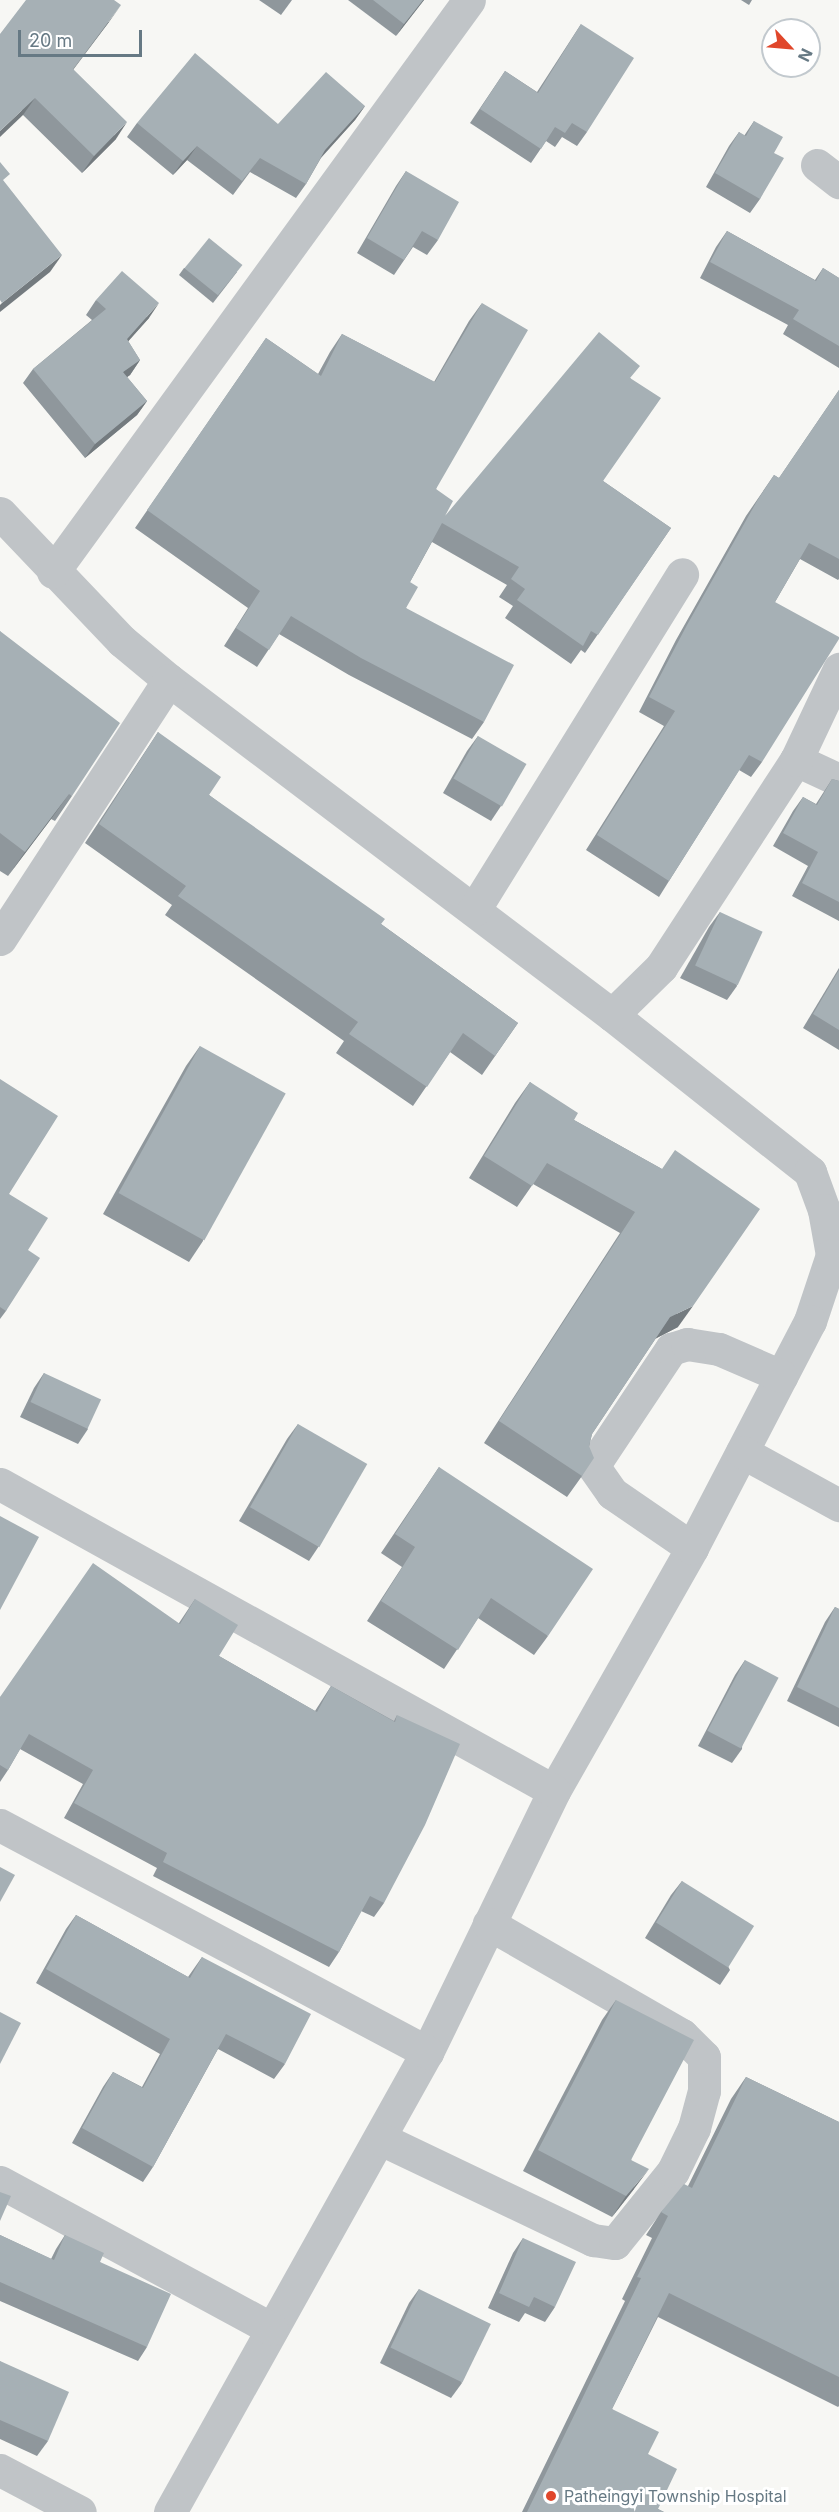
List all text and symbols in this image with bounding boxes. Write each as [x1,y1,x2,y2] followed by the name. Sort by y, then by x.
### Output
[21,18,146,56] scale bar
[761,18,821,78] north arrow
[29,30,72,51] text: 20 m
[794,45,817,65] text: N
[564,2486,787,2506] place label: Patheingyi Township Hospital
[542,2487,560,2505] marker: Patheingyi Township Hospital

